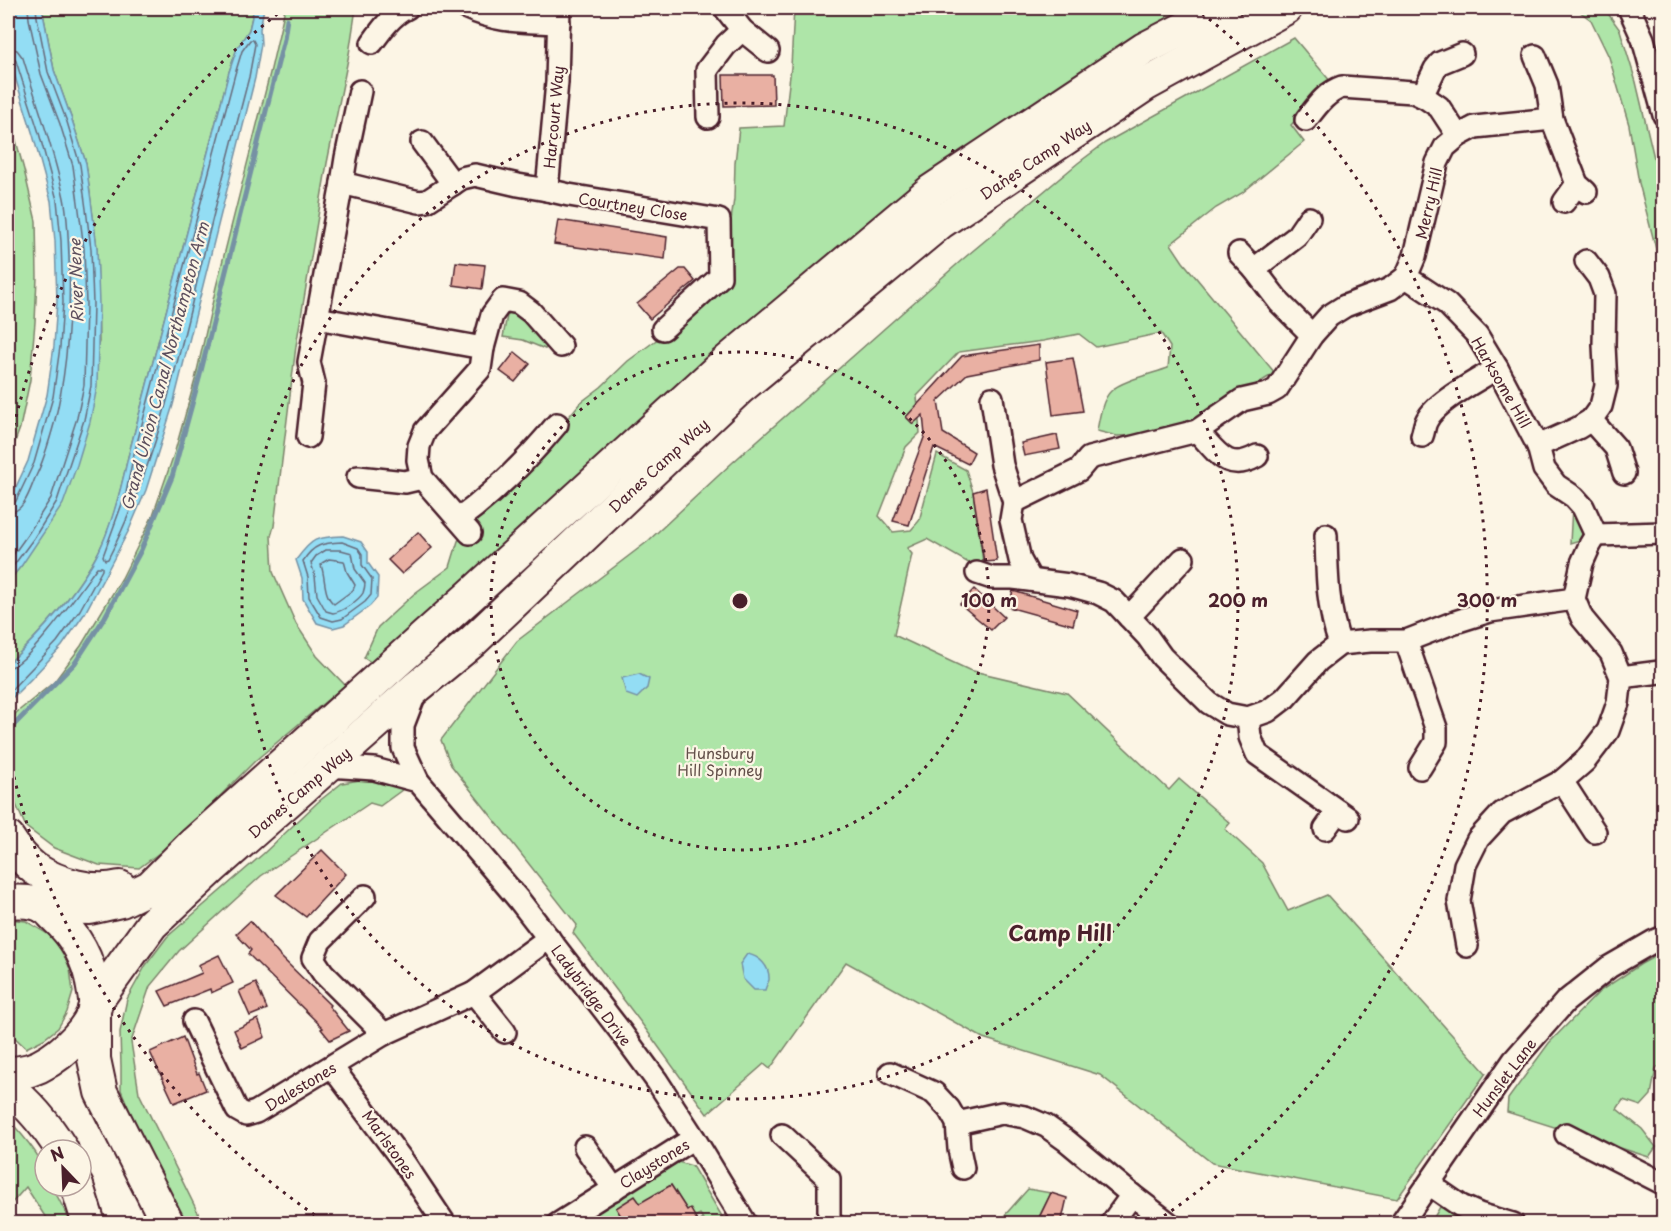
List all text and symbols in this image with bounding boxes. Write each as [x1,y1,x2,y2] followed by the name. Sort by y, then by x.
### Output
[537,65,569,169] street label: Harcourt Way
[975,113,1095,205] street label: Danes Camp Way
[1409,165,1447,241] street label: Merry Hill
[577,186,689,226] street label: Courtney Close
[114,218,214,513] water label: Grand Union Canal Northampton Arm
[61,237,88,323] water label: River Nene
[1467,332,1537,432] street label: Harksome Hill
[603,412,713,518] street label: Danes Camp Way
[961,586,1017,613] text: 100 m
[1208,586,1268,613] text: 200 m
[1457,586,1517,613] text: 300 m
[730,591,750,611] centre of rings
[242,741,356,843] street label: Danes Camp Way
[677,741,763,781] park label: Hunsbury Hill Spinney
[1008,916,1112,948] district label: Camp Hill
[546,940,638,1050] street label: Ladybridge Drive
[1467,1033,1541,1121] street label: Hunslet Lane
[260,1055,340,1117] street label: Dalestones
[357,1105,423,1183] street label: Marlstones
[614,1132,694,1194] street label: Claystones
[33,1138,93,1198] north arrow
[46,1140,67,1167] text: N

